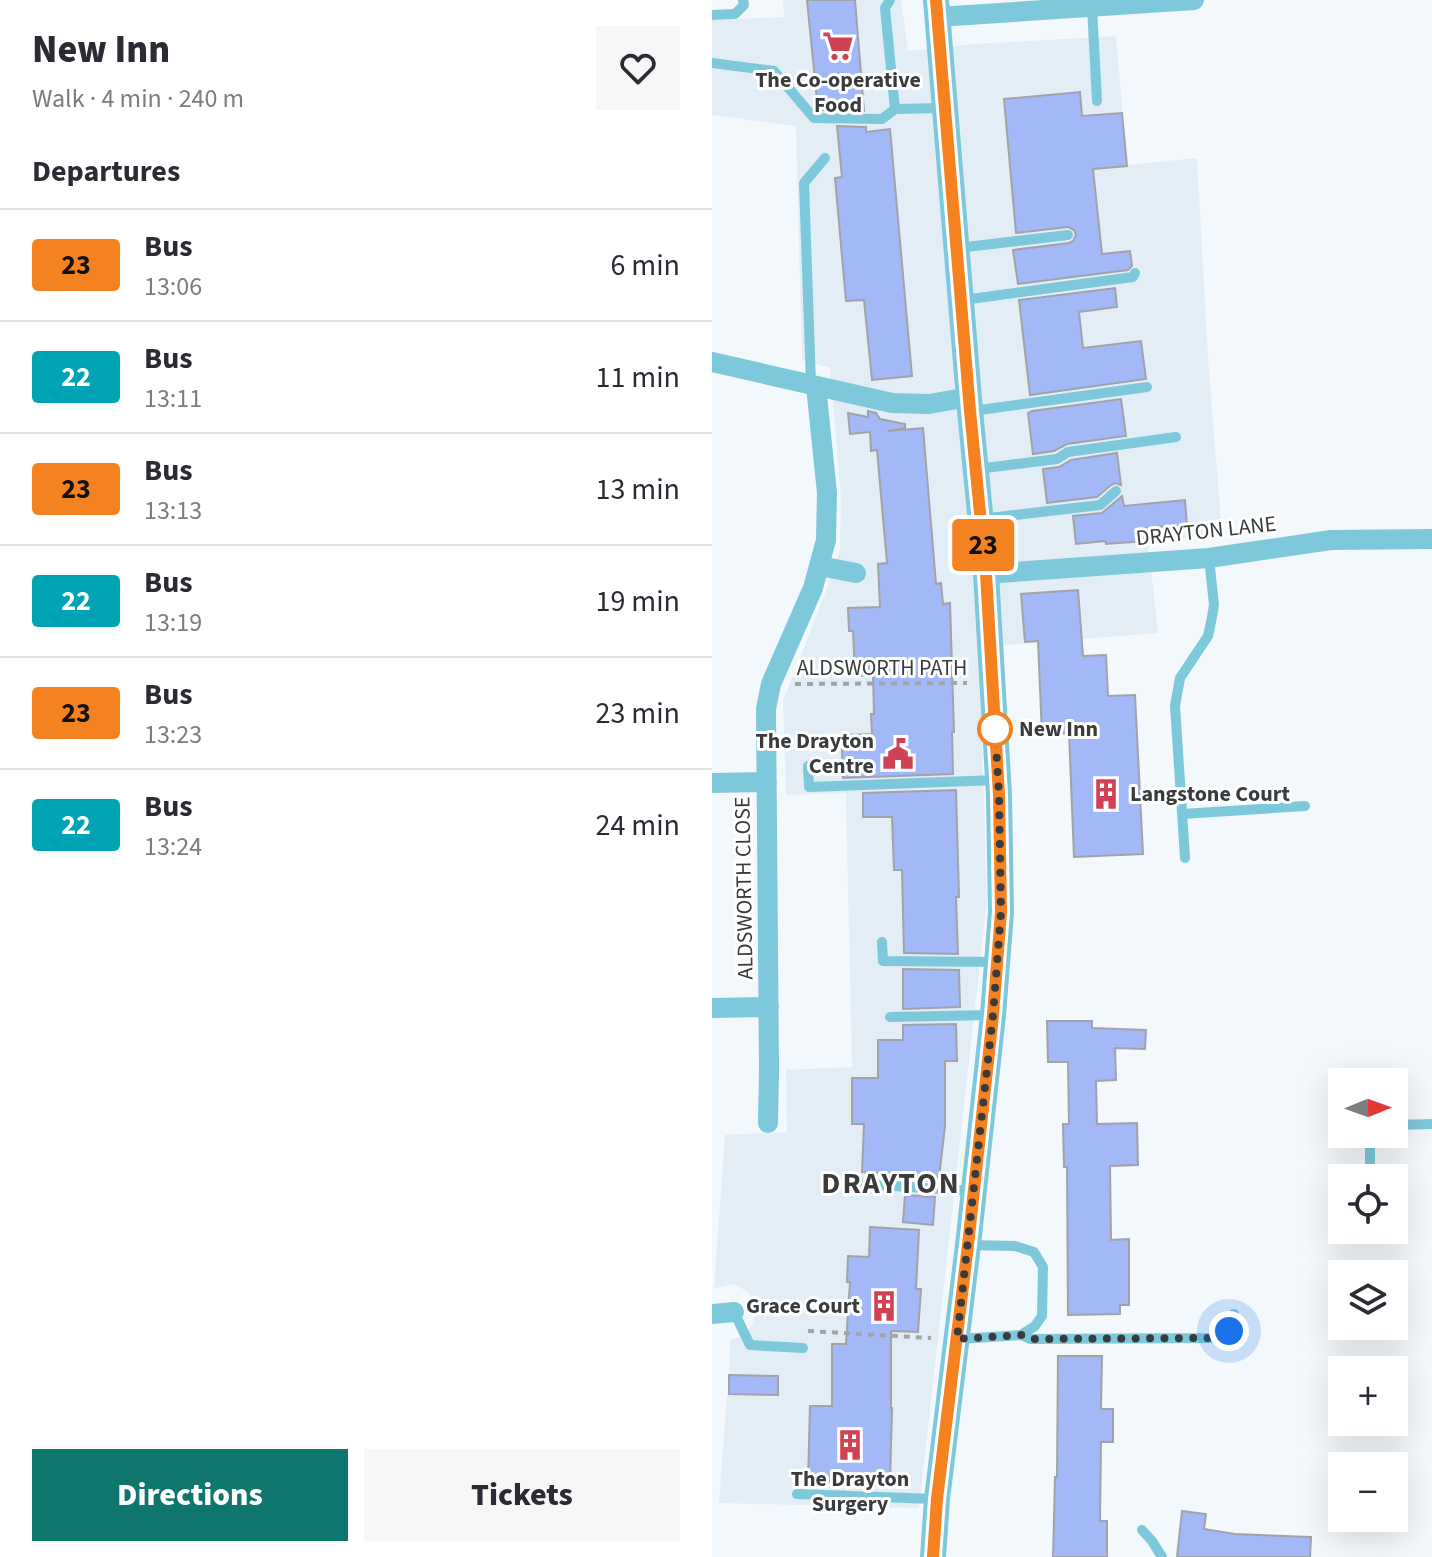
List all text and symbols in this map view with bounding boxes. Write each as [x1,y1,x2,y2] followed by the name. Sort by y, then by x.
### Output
[32,23,170,77] text: New Inn
[596,26,680,110] button: heart
[821,29,855,63] supermarket icon: The Co-operative Food
[755,64,921,121] place label: The Co-operative Food
[32,80,244,117] text: Walk · 4 min · 240 m
[32,150,180,193] text: Departures
[144,225,192,268] text: Bus
[610,244,680,287] text: 6 min
[61,245,91,285] text: 23
[144,268,202,305] text: 13:06
[144,337,192,380] text: Bus
[596,356,680,399] text: 11 min
[61,357,91,397] text: 22
[144,380,202,417] text: 13:11
[144,449,192,492] text: Bus
[596,468,680,511] text: 13 min
[61,469,91,509] text: 23
[144,492,202,529] text: 13:13
[1134,508,1278,554] street label: DRAYTON LANE
[947,519,1019,571] line badge: 23
[968,525,998,565] text: 23
[144,561,192,604] text: Bus
[596,580,680,623] text: 19 min
[61,581,91,621] text: 22
[144,604,202,641] text: 13:19
[797,652,967,684] street label: ALDSWORTH PATH
[144,673,192,716] text: Bus
[596,692,680,735] text: 23 min
[61,693,91,733] text: 23
[978,712,1012,746] marker: New Inn
[1019,713,1098,745] place label: New Inn
[144,716,202,753] text: 13:23
[755,725,874,782] place label: The Drayton Centre
[881,737,915,771] public building icon: The Drayton Centre
[1089,777,1123,811] building icon: Langstone Court
[1130,778,1291,810] place label: Langstone Court
[144,785,192,828] text: Bus
[726,796,762,980] street label: ALDSWORTH CLOSE
[596,804,680,847] text: 24 min
[61,805,91,845] text: 22
[144,828,202,865] text: 13:24
[1328,1068,1408,1148] north arrow
[1328,1068,1408,1532] map controls
[821,1162,961,1205] district label: DRAYTON
[1328,1164,1408,1244] button: locate
[1328,1260,1408,1340] button: layers
[867,1289,901,1323] building icon: Grace Court
[746,1290,861,1322] place label: Grace Court
[1209,1311,1249,1351] your location
[1328,1356,1408,1436] button: +
[833,1428,867,1462] building icon: The Drayton Surgery
[32,1449,348,1541] button: Directions
[364,1449,680,1541] button: Tickets
[1328,1452,1408,1532] button: −
[791,1463,909,1520] place label: The Drayton Surgery

